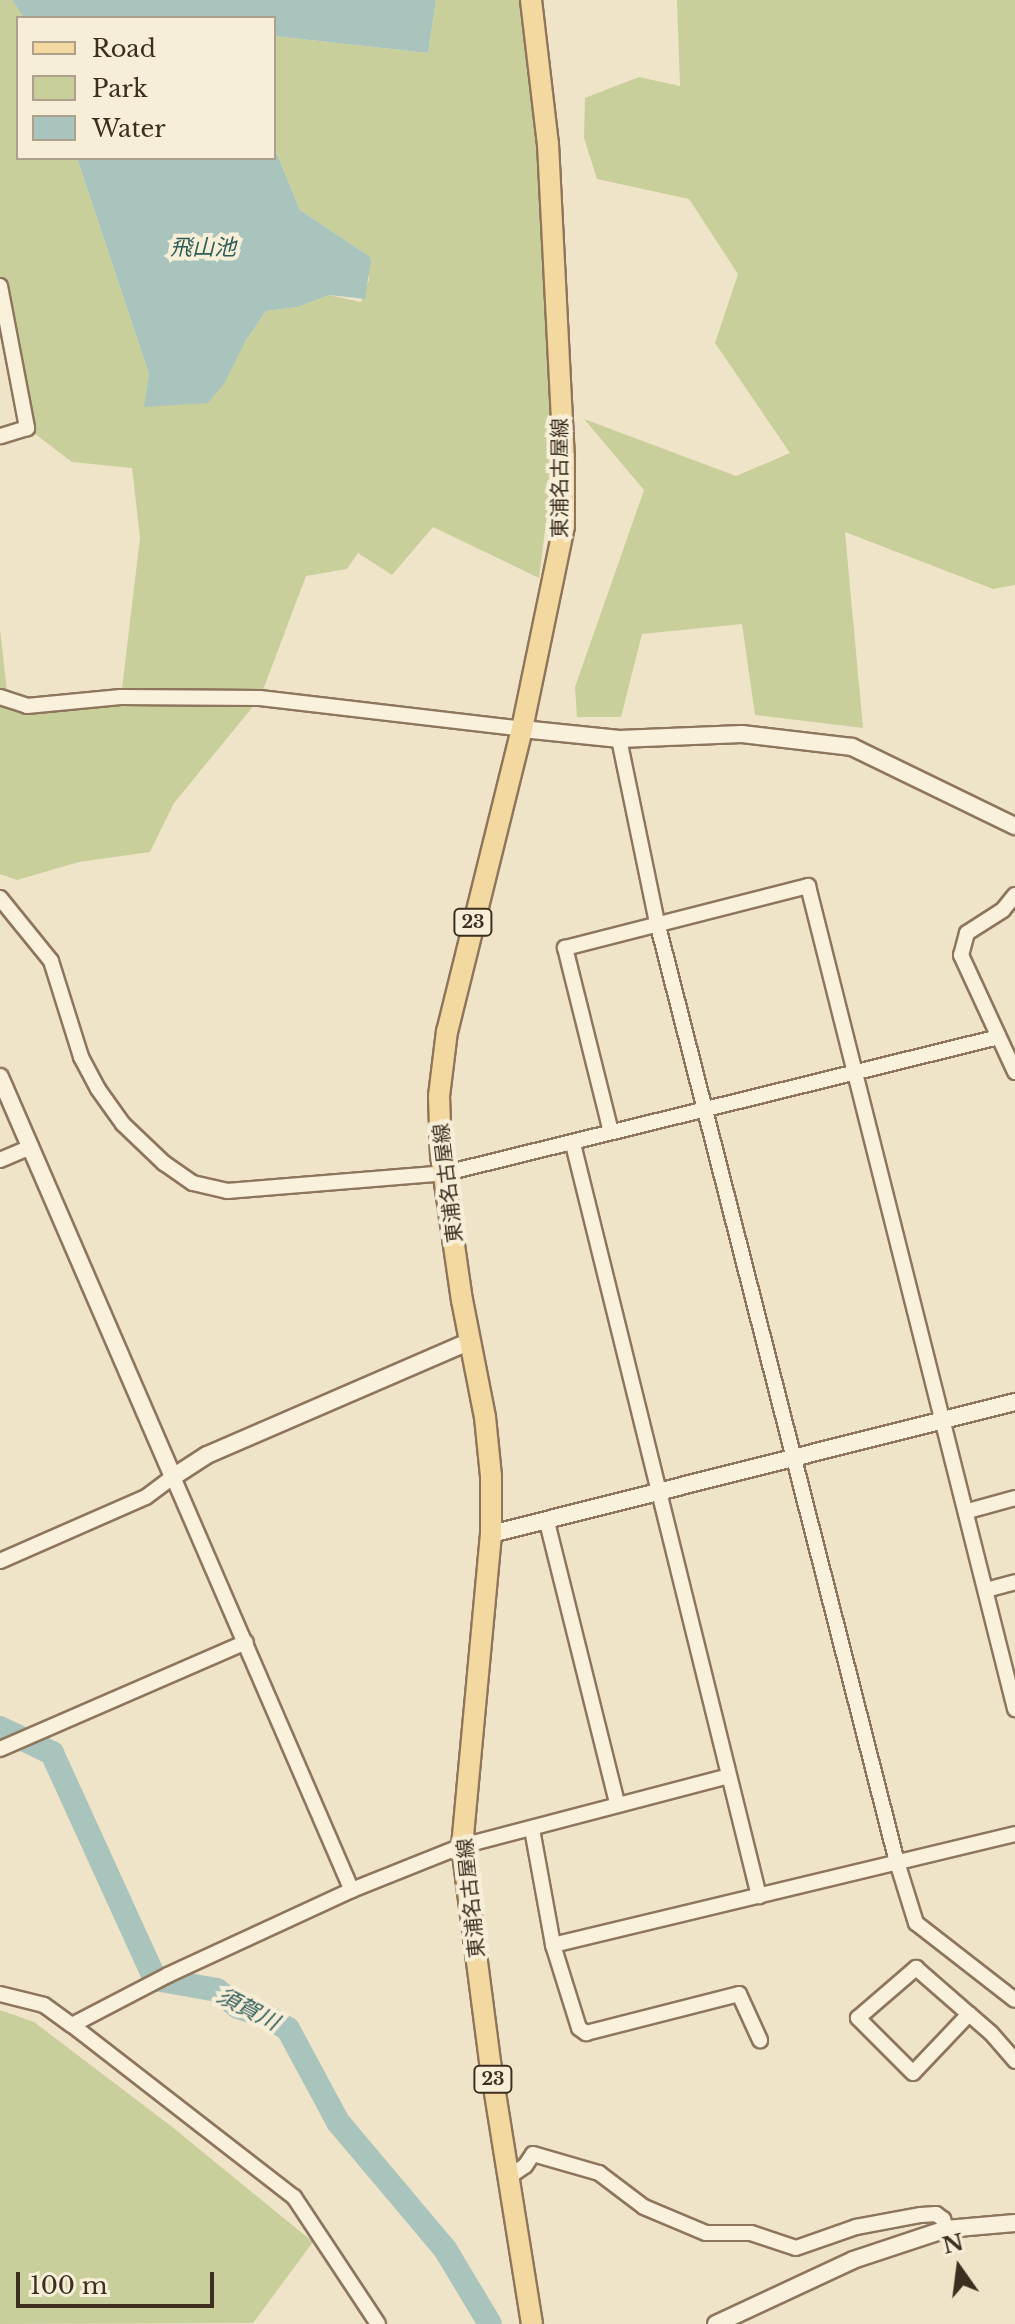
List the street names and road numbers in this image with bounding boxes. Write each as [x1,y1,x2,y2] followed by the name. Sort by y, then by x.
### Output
[548,418,572,538] street label: 東浦名古屋線
[453,908,493,936] road number: 23
[429,1122,467,1244] street label: 東浦名古屋線
[453,1837,489,1959] street label: 東浦名古屋線
[473,2065,513,2093] road number: 23

